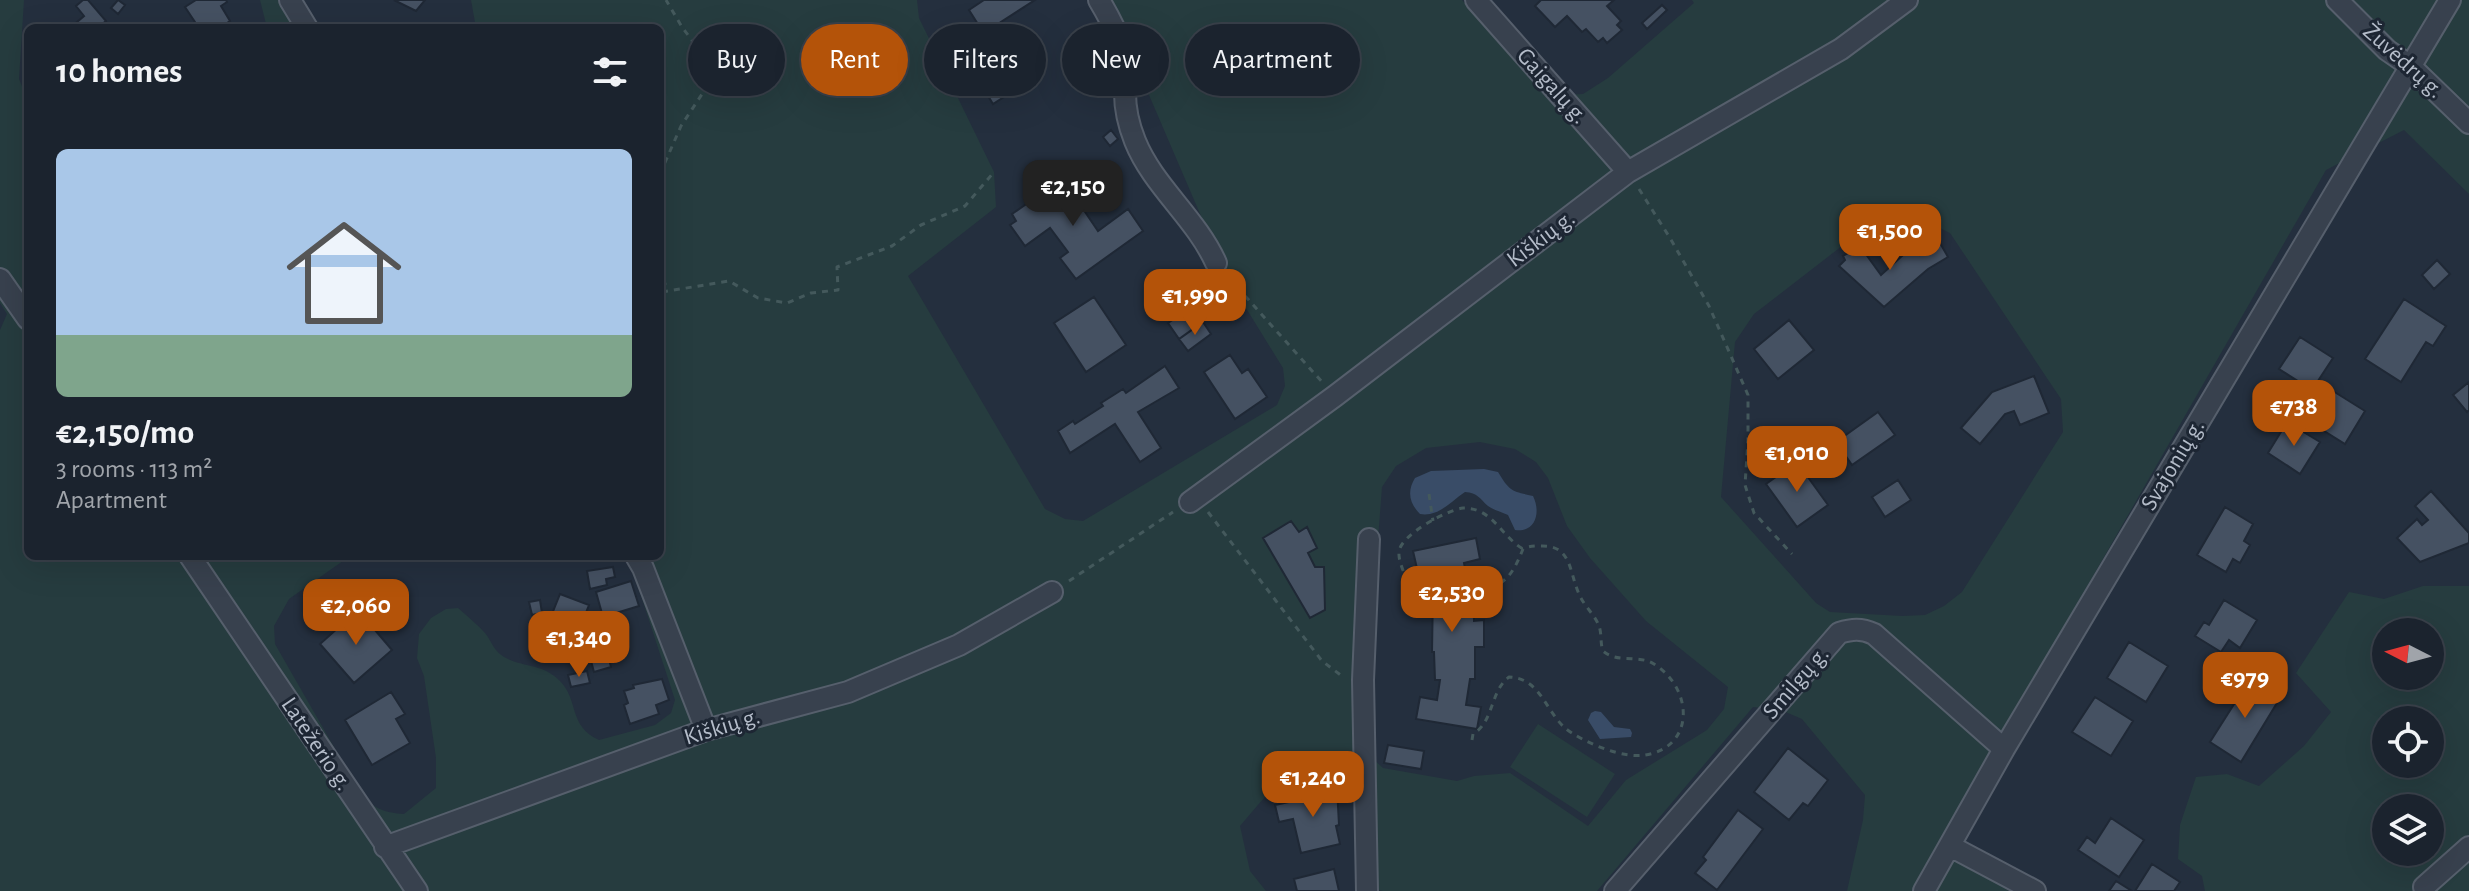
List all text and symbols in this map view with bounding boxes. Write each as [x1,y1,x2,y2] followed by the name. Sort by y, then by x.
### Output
[2358,18,2448,103] street label: Žuvėdrų g.
[688,24,785,96] chip: Buy
[801,24,908,96] chip: Rent
[924,24,1046,96] chip: Filters
[1062,24,1169,96] chip: New
[1185,24,1360,96] chip: Apartment
[1512,43,1592,129] street label: Gaigalų g.
[588,50,632,94] icon: filters
[56,55,182,89] text: 10 homes
[1008,160,1138,228] pin: €2,150
[1041,173,1105,199] text: €2,150
[272,201,416,345] icon: home
[1825,204,1955,272] pin: €1,500
[1503,206,1579,272] street label: Kiškių g.
[1857,217,1923,243] text: €1,500
[1130,269,1260,337] pin: €1,990
[1162,282,1228,308] text: €1,990
[2247,380,2341,448] pin: €738
[2270,393,2318,419] text: €738
[2137,415,2209,515] street label: Svajonių g.
[56,416,194,450] text: €2,150/mo
[1732,426,1862,494] pin: €1,010
[1765,439,1829,465] text: €1,010
[56,456,212,482] text: 3 rooms · 113 m²
[56,487,167,513] text: Apartment
[1387,566,1517,634] pin: €2,530
[291,579,421,647] pin: €2,060
[1419,579,1485,605] text: €2,530
[321,592,391,618] text: €2,060
[514,611,644,679] pin: €1,340
[2372,618,2444,690] north arrow
[2372,618,2444,866] map controls
[546,624,612,650] text: €1,340
[1758,642,1834,724] street label: Smilgų g.
[2198,652,2292,720] pin: €979
[2221,665,2269,691] text: €979
[276,693,356,795] street label: Latežerio g.
[681,704,763,750] street label: Kiškių g.
[2372,706,2444,778] button: locate
[1248,751,1378,819] pin: €1,240
[1280,764,1346,790] text: €1,240
[2372,794,2444,866] button: layers

